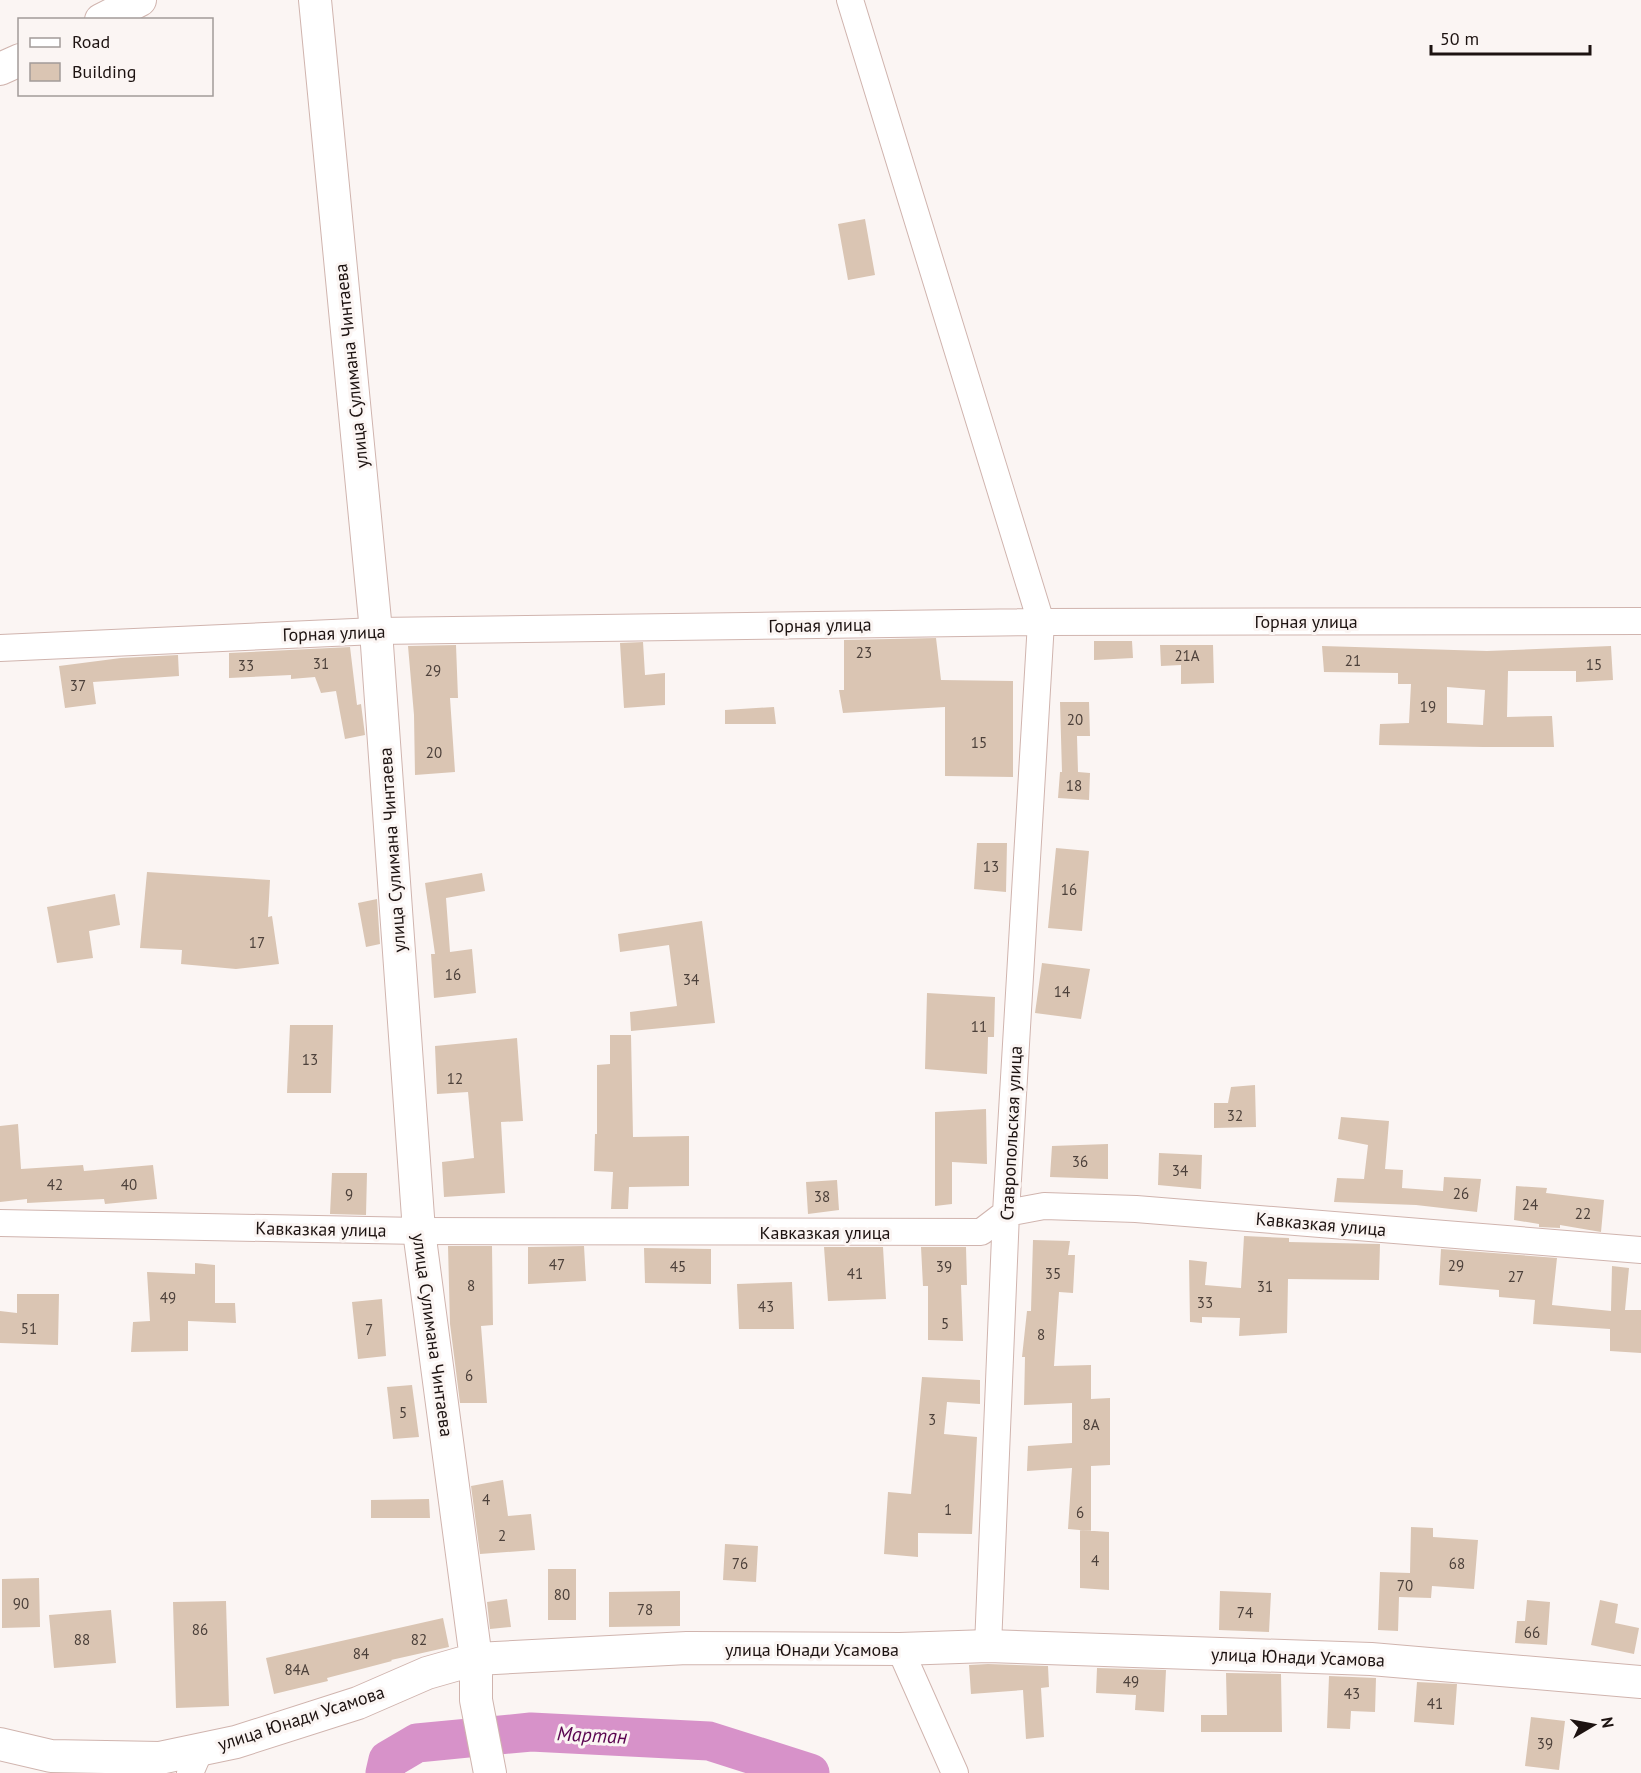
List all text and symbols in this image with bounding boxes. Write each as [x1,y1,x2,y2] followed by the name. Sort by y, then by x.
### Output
[18,18,213,96] legend
[1431,18,1590,56] scale bar
[1440,27,1479,50] text: 50 m
[72,30,110,53] text: Road
[72,60,136,83] text: Building
[329,263,373,469] street label: улица Сулимана Чинтаева
[1254,610,1358,633] street label: Горная улица
[768,613,872,637] street label: Горная улица
[282,620,386,646] street label: Горная улица
[856,643,872,662] house number: 23
[1174,646,1200,665] house number: 21А
[1345,651,1361,670] house number: 21
[313,654,329,673] house number: 31
[1586,655,1602,674] house number: 15
[238,656,254,675] house number: 33
[425,661,441,680] house number: 29
[70,676,86,695] house number: 37
[1420,697,1436,716] house number: 19
[1067,710,1083,729] house number: 20
[971,733,987,752] house number: 15
[426,743,442,762] house number: 20
[373,747,411,953] street label: улица Сулимана Чинтаева
[1066,776,1082,795] house number: 18
[983,857,999,876] house number: 13
[1061,880,1077,899] house number: 16
[249,933,265,952] house number: 17
[445,965,461,984] house number: 16
[683,970,699,989] house number: 34
[1054,982,1070,1001] house number: 14
[971,1017,987,1036] house number: 11
[995,1045,1027,1221] street label: Ставропольская улица
[302,1050,318,1069] house number: 13
[447,1069,463,1088] house number: 12
[1227,1106,1243,1125] house number: 32
[1072,1152,1088,1171] house number: 36
[1172,1161,1188,1180] house number: 34
[47,1175,63,1194] house number: 42
[121,1175,137,1194] house number: 40
[1453,1184,1469,1203] house number: 26
[345,1185,353,1204] house number: 9
[814,1187,830,1206] house number: 38
[1522,1195,1538,1214] house number: 24
[1575,1204,1591,1223] house number: 22
[1255,1207,1387,1241] street label: Кавказкая улица
[255,1216,387,1242] street label: Кавказкая улица
[759,1221,891,1244] street label: Кавказкая улица
[407,1232,459,1438] street label: улица Сулимана Чинтаева
[549,1255,565,1274] house number: 47
[1448,1256,1464,1275] house number: 29
[670,1257,686,1276] house number: 45
[936,1257,952,1276] house number: 39
[847,1264,863,1283] house number: 41
[1045,1264,1061,1283] house number: 35
[1508,1267,1524,1286] house number: 27
[467,1276,475,1295] house number: 8
[1257,1277,1273,1296] house number: 31
[160,1288,176,1307] house number: 49
[1197,1293,1213,1312] house number: 33
[758,1297,774,1316] house number: 43
[941,1314,949,1333] house number: 5
[21,1319,37,1338] house number: 51
[365,1320,373,1339] house number: 7
[1037,1325,1045,1344] house number: 8
[465,1366,473,1385] house number: 6
[399,1403,407,1422] house number: 5
[928,1410,936,1429] house number: 3
[1083,1415,1100,1434] house number: 8А
[482,1490,490,1509] house number: 4
[944,1500,952,1519] house number: 1
[1076,1503,1084,1522] house number: 6
[498,1526,506,1545] house number: 2
[1091,1551,1099,1570] house number: 4
[732,1554,748,1573] house number: 76
[1449,1554,1465,1573] house number: 68
[1397,1576,1413,1595] house number: 70
[554,1585,570,1604] house number: 80
[13,1594,29,1613] house number: 90
[637,1600,653,1619] house number: 78
[1237,1603,1253,1622] house number: 74
[192,1620,208,1639] house number: 86
[1524,1623,1540,1642] house number: 66
[74,1630,90,1649] house number: 88
[411,1630,427,1649] house number: 82
[725,1638,899,1661] street label: улица Юнади Усамова
[1211,1642,1385,1672] street label: улица Юнади Усамова
[353,1644,369,1663] house number: 84
[284,1660,310,1679] house number: 84А
[1123,1672,1139,1691] house number: 49
[215,1680,387,1756] street label: улица Юнади Усамова
[1344,1684,1360,1703] house number: 43
[1427,1694,1443,1713] house number: 41
[1563,1695,1623,1755] north arrow
[1597,1715,1619,1729] text: N
[556,1720,628,1750] water label: Мартан
[1537,1734,1553,1753] house number: 39

